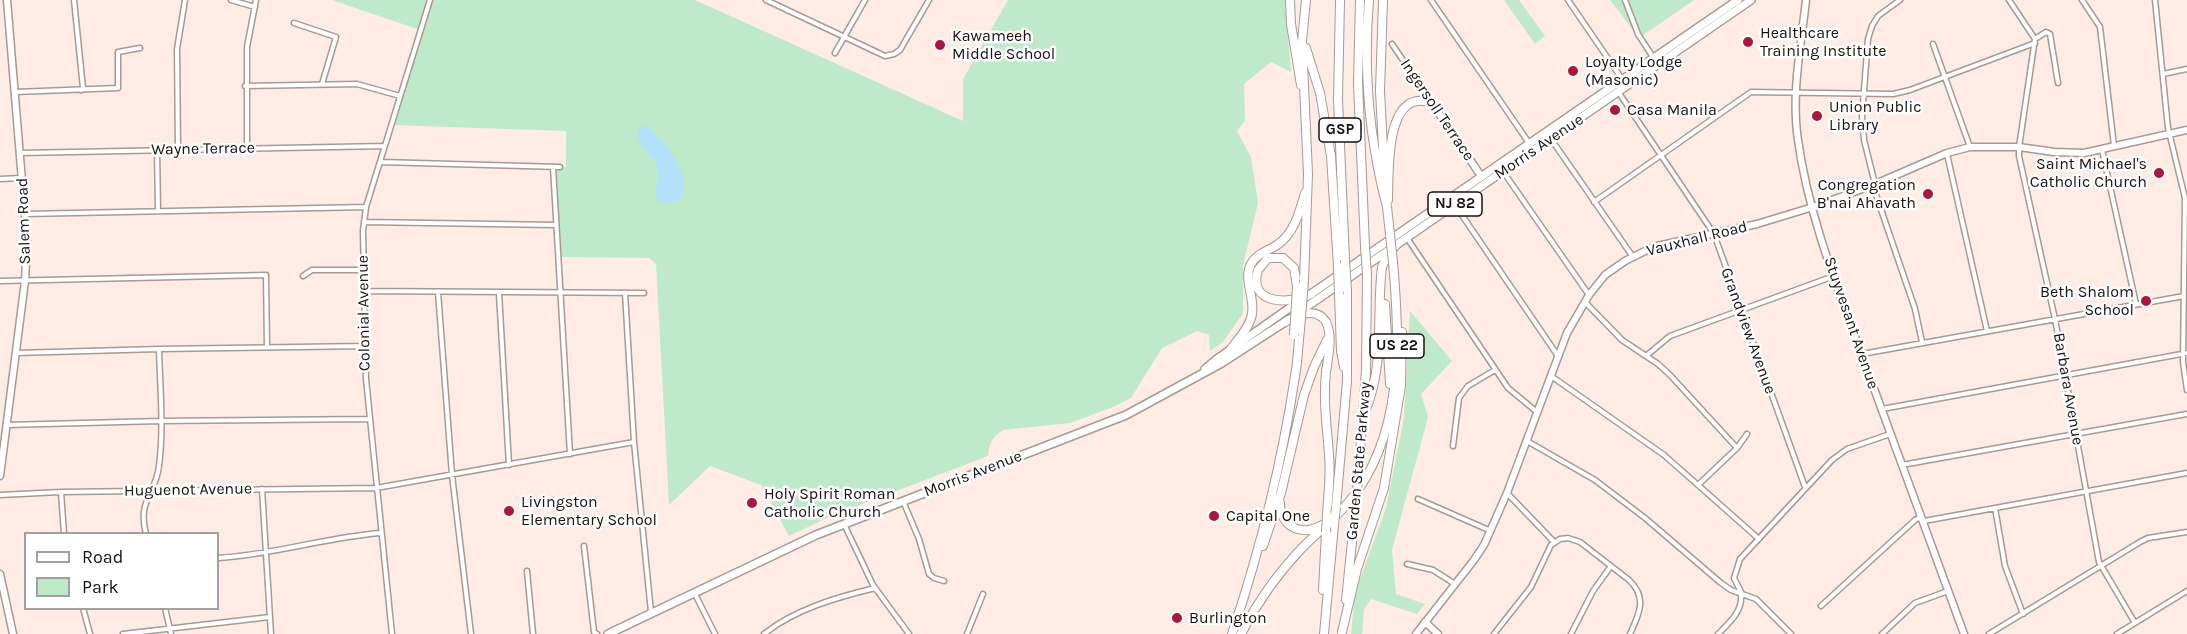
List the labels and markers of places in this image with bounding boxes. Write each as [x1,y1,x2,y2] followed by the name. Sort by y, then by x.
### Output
[1760,23,1886,61] place label: Healthcare Training Institute
[952,26,1055,64] place label: Kawameeh Middle School
[1741,35,1755,49] marker: Healthcare Training Institute
[933,38,947,52] marker: Kawameeh Middle School
[1585,52,1682,90] place label: Loyalty Lodge (Masonic)
[1566,64,1580,78] marker: Loyalty Lodge (Masonic)
[1829,97,1922,135] place label: Union Public Library
[1627,100,1717,120] place label: Casa Manila
[1608,103,1622,117] marker: Casa Manila
[1810,109,1824,123] marker: Union Public Library
[2030,154,2147,192] place label: Saint Michael's Catholic Church
[2152,166,2166,180] marker: Saint Michael's Catholic Church
[1817,175,1916,213] place label: Congregation B'nai Ahavath
[1921,187,1935,201] marker: Congregation B'nai Ahavath
[2040,282,2134,320] place label: Beth Shalom School
[2139,294,2153,308] marker: Beth Shalom School
[764,484,895,522] place label: Holy Spirit Roman Catholic Church
[521,492,657,530] place label: Livingston Elementary School
[745,496,759,510] marker: Holy Spirit Roman Catholic Church
[502,504,516,518] marker: Livingston Elementary School
[1226,506,1310,526] place label: Capital One
[1207,509,1221,523] marker: Capital One
[1189,608,1267,628] place label: Burlington
[1170,611,1184,625] marker: Burlington

